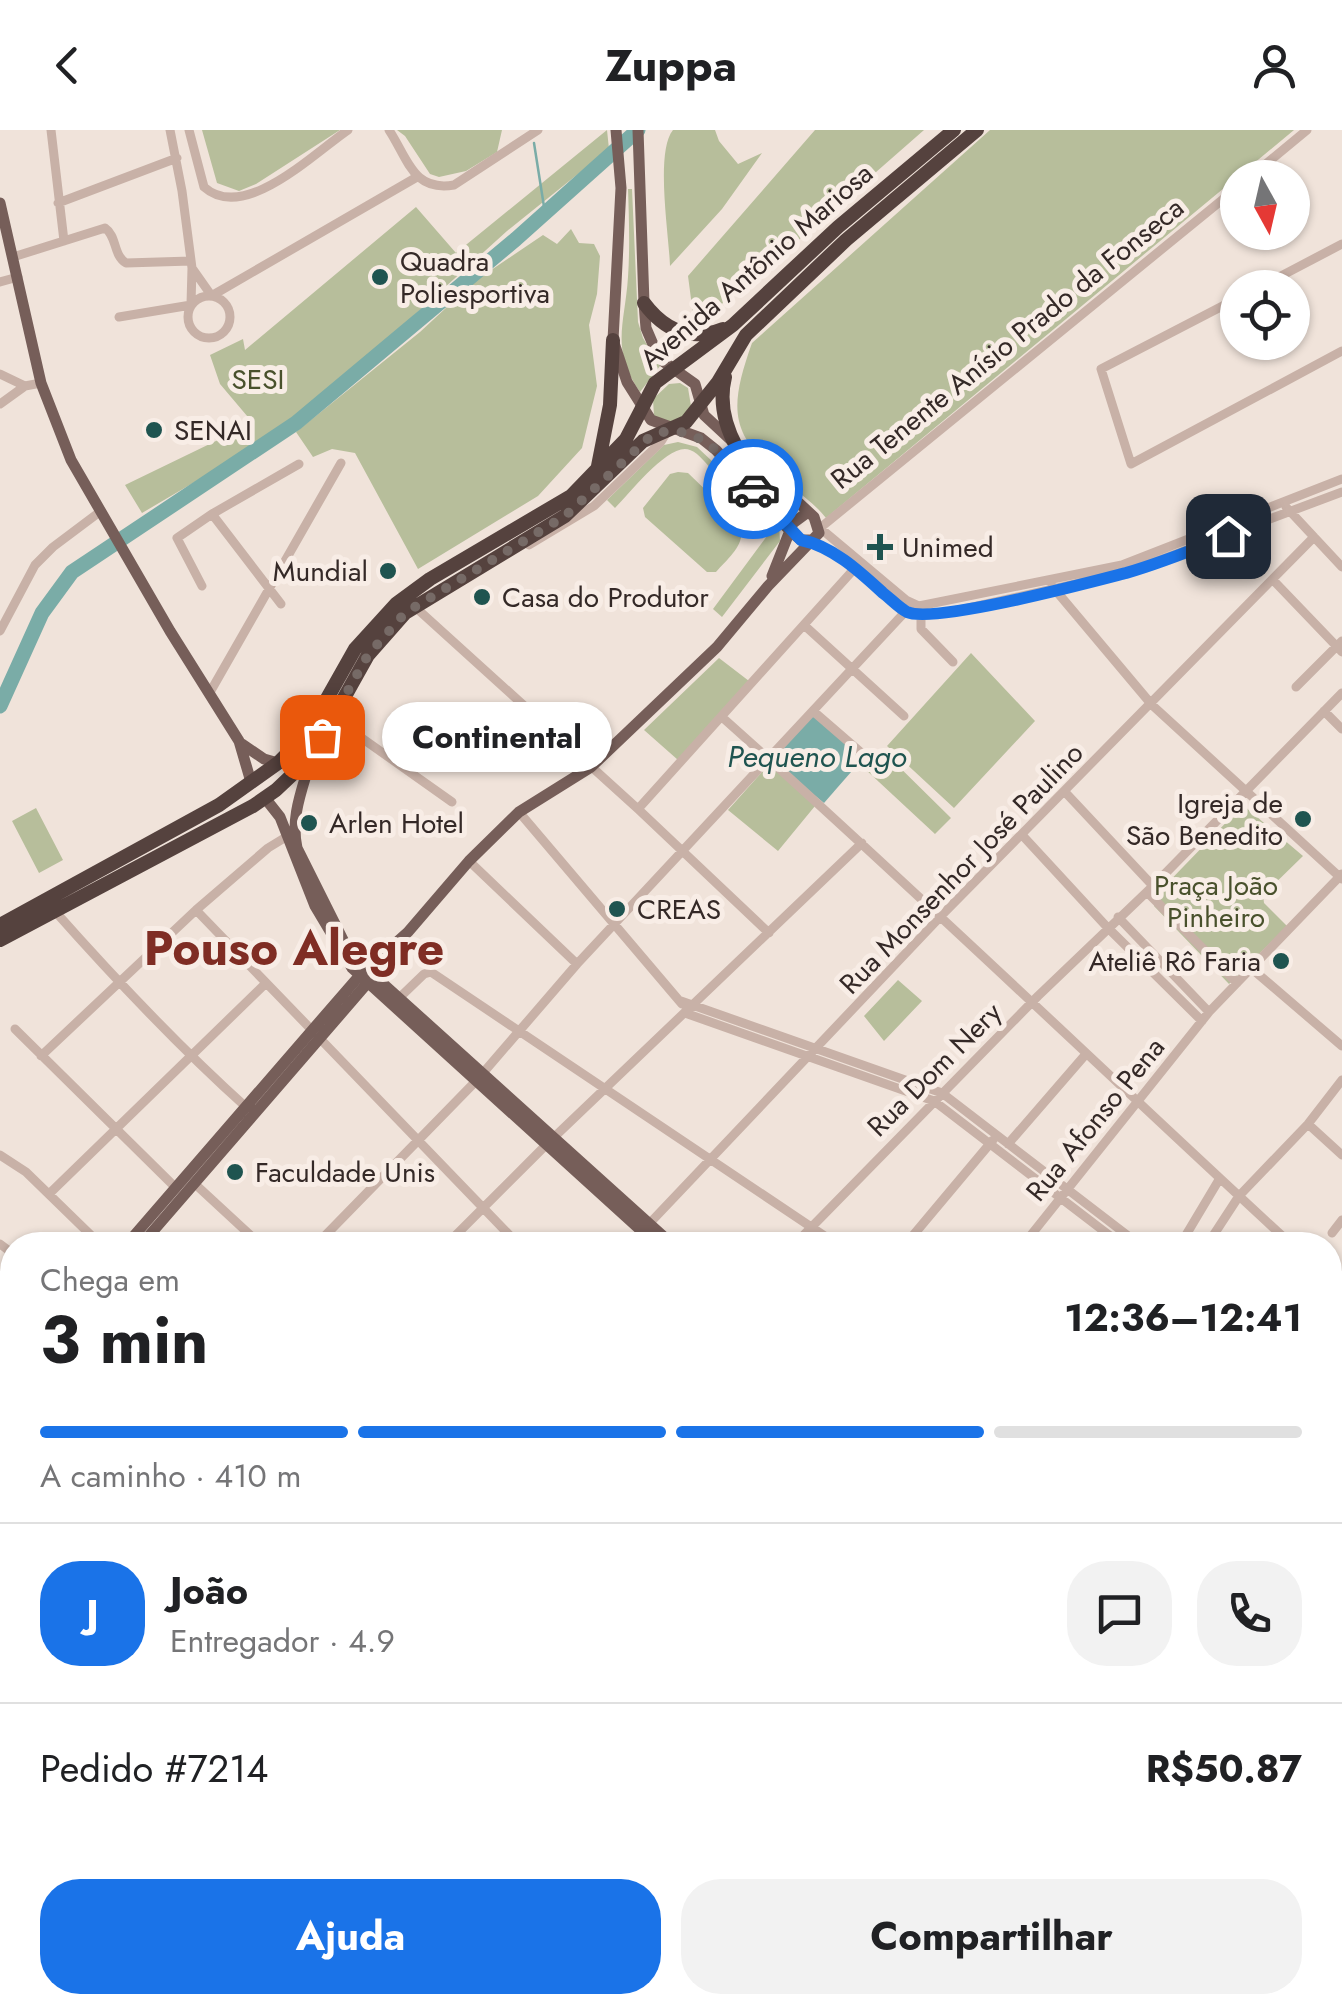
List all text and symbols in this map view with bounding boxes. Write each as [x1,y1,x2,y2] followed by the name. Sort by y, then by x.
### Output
[605,33,737,98] text: Zuppa
[40,38,95,93] icon: back
[1247,38,1302,93] icon: person
[631,153,882,379] street label: Avenida Antônio Mariosa
[1220,160,1310,250] north arrow
[1220,160,1310,360] map controls
[822,188,1193,499] street label: Rua Tenente Anísio Prado da Fonseca
[400,241,550,314] place label: Quadra Poliesportiva
[369,266,391,288] marker: Quadra Poliesportiva
[1220,270,1310,360] button: locate
[232,359,284,400] park label: SESI
[174,410,252,451] place label: SENAI
[143,419,165,441] marker: SENAI
[703,439,803,539] courier
[726,462,781,517] icon: car
[1186,494,1271,579] pin
[1201,509,1256,564] icon: home
[902,527,994,568] place label: Unimed
[867,534,893,560] marker: Unimed
[273,551,368,592] place label: Mundial
[377,560,399,582] marker: Mundial
[502,577,709,618] place label: Casa do Produtor
[471,586,493,608] marker: Casa do Produtor
[280,695,365,780] pin
[382,702,612,772] callout: Continental
[295,710,350,765] icon: bag
[412,714,582,760] text: Continental
[830,733,1093,1003] street label: Rua Monsenhor José Paulino
[727,735,907,778] water label: Pequeno Lago
[1126,783,1283,856] place label: Igreja de São Benedito
[329,803,464,844] place label: Arlen Hotel
[1292,808,1314,830] marker: Igreja de São Benedito
[298,812,320,834] marker: Arlen Hotel
[1154,865,1278,938] park label: Praça João Pinheiro
[637,889,721,930] place label: CREAS
[606,898,628,920] marker: CREAS
[144,914,444,983] district label: Pouso Alegre
[1088,941,1261,982] place label: Ateliê Rô Faria
[1270,950,1292,972] marker: Ateliê Rô Faria
[858,992,1011,1146] street label: Rua Dom Nery
[1016,1028,1175,1210] street label: Rua Afonso Pena
[255,1152,435,1193] place label: Faculdade Unis
[224,1161,246,1183] marker: Faculdade Unis
[40,1257,180,1303] text: Chega em
[1064,1290,1302,1345] text: 12:36–12:41
[40,1293,208,1387] text: 3 min
[40,1453,301,1499] text: A caminho · 410 m
[1067,1561,1172,1666] button: chat
[1197,1561,1302,1666] button: phone
[170,1563,248,1618] text: João
[86,1586,99,1641] text: J
[170,1618,395,1664] text: Entregador · 4.9
[40,1741,268,1796] text: Pedido #7214
[1146,1741,1302,1796] text: R$50.87
[40,1879,661,1994] button: Ajuda
[681,1879,1302,1994] button: Compartilhar

